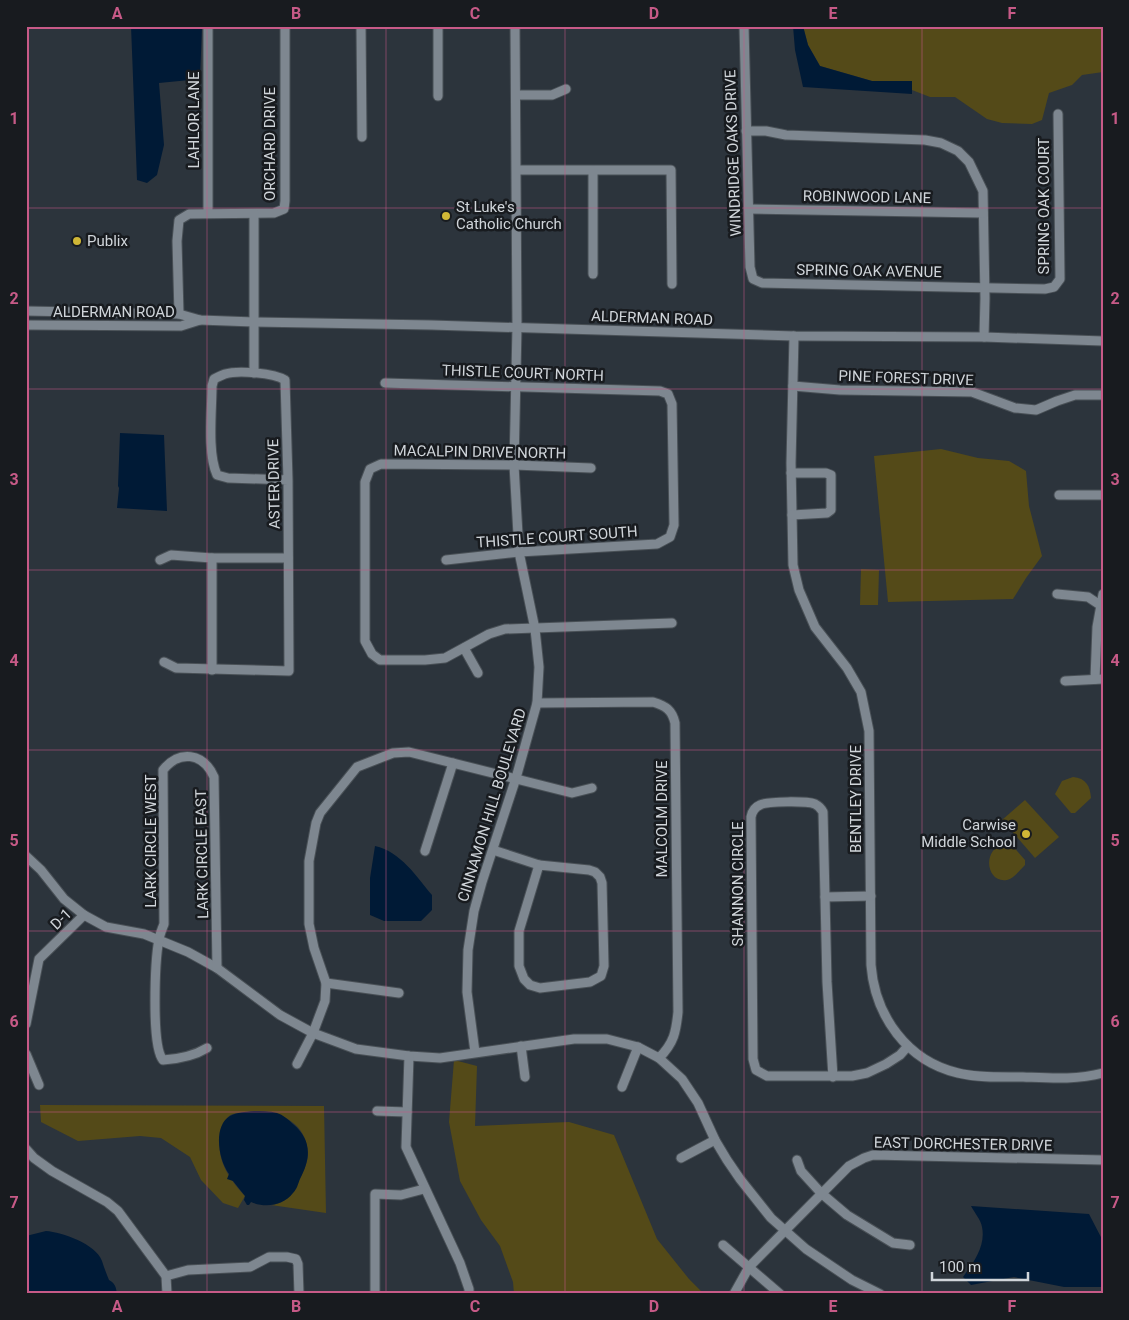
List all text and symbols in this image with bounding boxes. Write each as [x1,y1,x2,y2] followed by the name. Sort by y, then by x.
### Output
[112,4,123,23] text: A
[291,4,301,23] text: B
[470,4,480,23] text: C
[649,4,659,23] text: D
[829,4,838,23] text: E
[1008,4,1017,23] text: F
[721,69,745,237] street label: WINDRIDGE OAKS DRIVE
[185,71,203,168] street label: LAHLOR LANE
[261,87,279,201] street label: ORCHARD DRIVE
[9,109,19,128] text: 1
[1110,109,1120,128] text: 1
[1035,138,1053,274] street label: SPRING OAK COURT
[803,187,932,207] street label: ROBINWOOD LANE
[456,198,562,233] place label: St Luke's Catholic Church
[440,210,452,222] marker: St Luke's Catholic Church
[87,232,128,250] place label: Publix
[71,235,83,247] marker: Publix
[796,261,942,281] street label: SPRING OAK AVENUE
[9,289,19,308] text: 2
[1110,289,1120,308] text: 2
[53,303,175,321] street label: ALDERMAN ROAD
[591,307,713,329] street label: ALDERMAN ROAD
[442,361,604,385] street label: THISTLE COURT NORTH
[838,367,974,389] street label: PINE FOREST DRIVE
[264,438,284,529] street label: ASTER DRIVE
[393,441,567,463] street label: MACALPIN DRIVE NORTH
[9,470,19,489] text: 3
[1110,470,1120,489] text: 3
[476,522,638,552] street label: THISTLE COURT SOUTH
[9,651,19,670] text: 4
[1110,651,1120,670] text: 4
[454,706,530,904] street label: CINNAMON HILL BOULEVARD
[847,745,865,853] street label: BENTLEY DRIVE
[653,760,671,877] street label: MALCOLM DRIVE
[142,774,160,908] street label: LARK CIRCLE WEST
[192,789,212,919] street label: LARK CIRCLE EAST
[921,816,1016,851] place label: Carwise Middle School
[729,821,747,947] street label: SHANNON CIRCLE
[1020,828,1032,840] marker: Carwise Middle School
[9,831,19,850] text: 5
[1110,831,1120,850] text: 5
[47,905,75,933] street label: D-1
[9,1012,19,1031] text: 6
[1110,1012,1120,1031] text: 6
[874,1133,1053,1155] street label: EAST DORCHESTER DRIVE
[9,1193,19,1212] text: 7
[1110,1193,1120,1212] text: 7
[932,1250,1028,1282] scale bar
[939,1258,981,1276] text: 100 m
[112,1297,123,1316] text: A
[291,1297,301,1316] text: B
[470,1297,480,1316] text: C
[649,1297,659,1316] text: D
[829,1297,838,1316] text: E
[1008,1297,1017,1316] text: F

